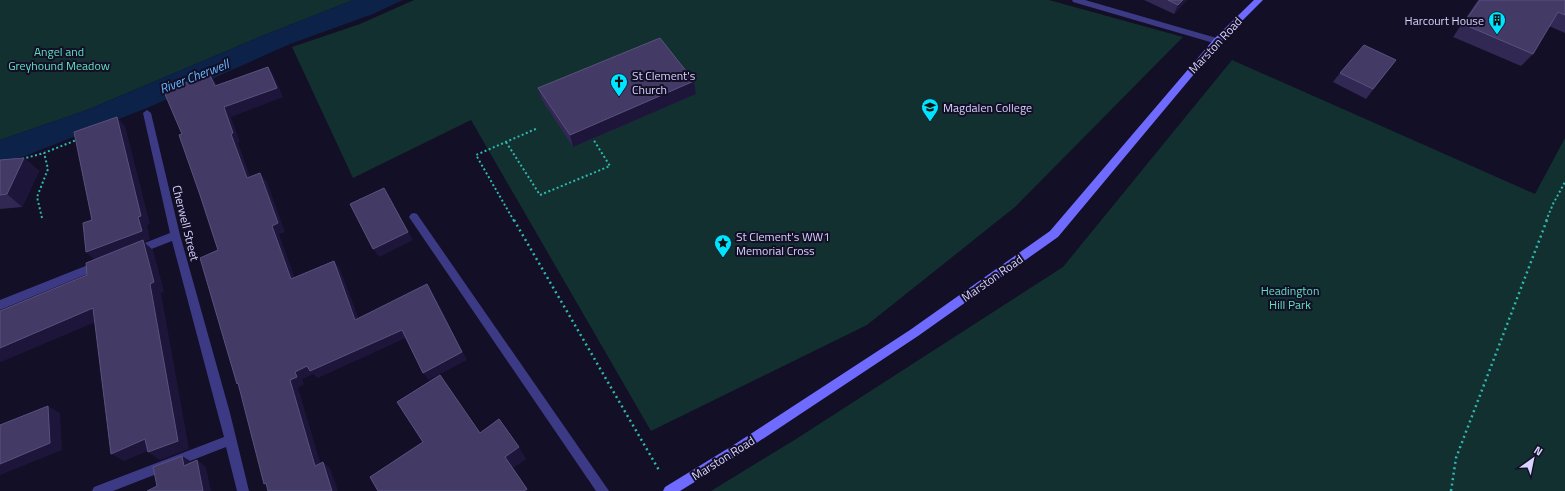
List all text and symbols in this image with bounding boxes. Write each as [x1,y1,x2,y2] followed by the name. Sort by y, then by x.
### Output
[1487,10,1507,35] building icon: Harcourt House
[1405,11,1484,30] place label: Harcourt House
[1184,12,1246,78] street label: Marston Road
[8,42,110,75] park label: Angel and Greyhound Meadow
[156,53,234,98] water label: River Cherwell
[632,66,696,99] place label: St Clement's Church
[609,72,629,97] church icon: St Clement's Church
[920,97,940,122] school or university icon: Magdalen College
[943,98,1032,117] place label: Magdalen College
[167,183,205,264] street label: Cherwell Street
[736,227,830,260] place label: St Clement's WW1 Memorial Cross
[713,233,733,258] place icon: St Clement's WW1 Memorial Cross
[957,250,1027,306] street label: Marston Road
[1261,281,1319,314] park label: Headington Hill Park
[688,431,758,485] street label: Marston Road
[1513,439,1553,479] north arrow
[1531,442,1546,459] text: N

